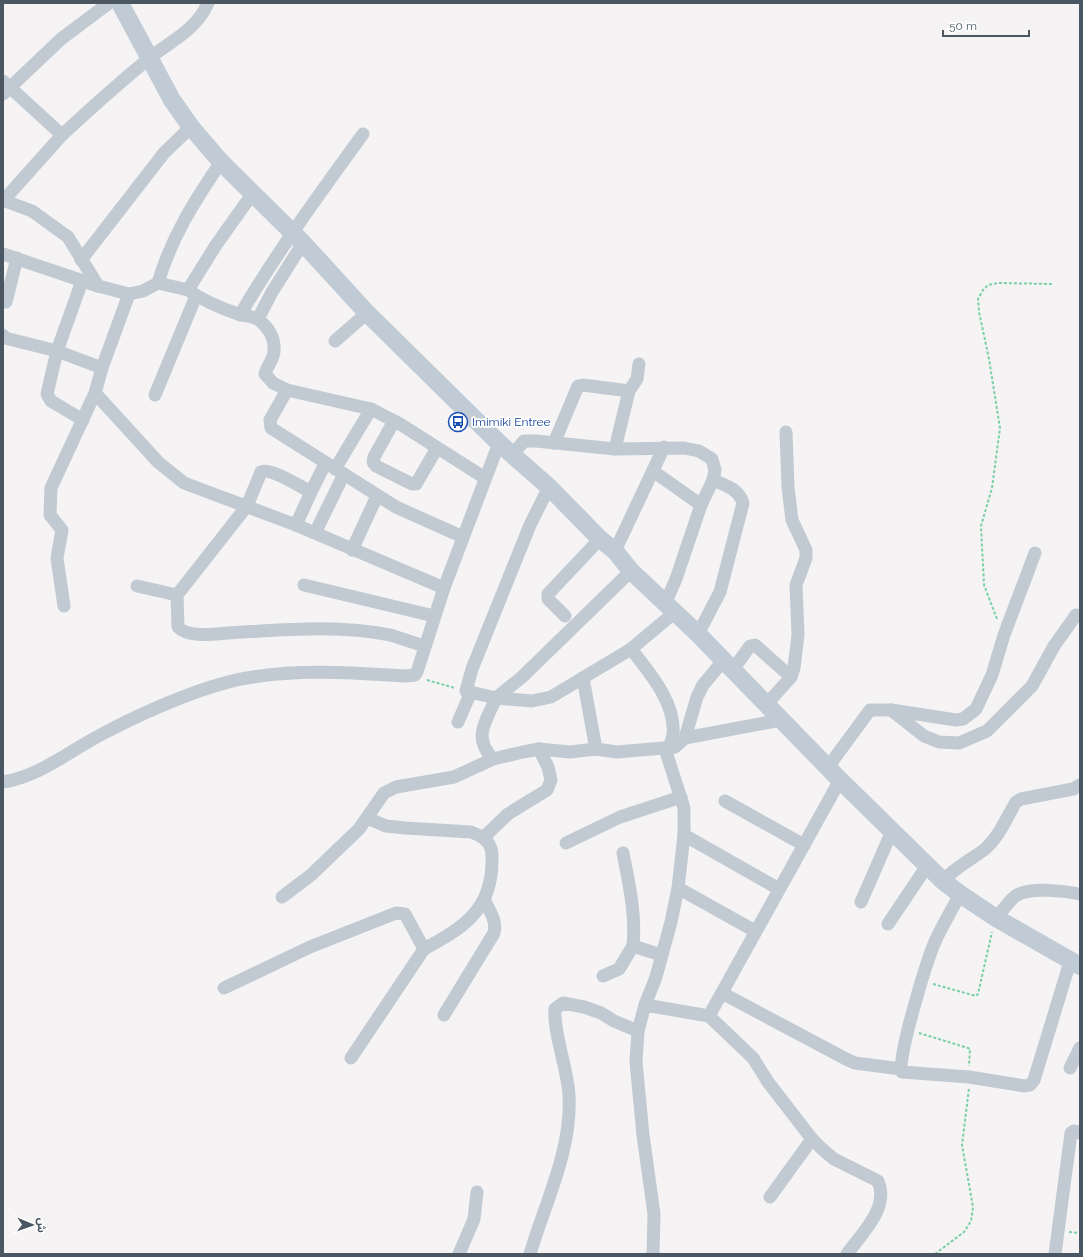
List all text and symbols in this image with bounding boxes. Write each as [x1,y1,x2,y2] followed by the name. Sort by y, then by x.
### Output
[943,12,1029,38] scale bar
[949,19,977,33] text: 50 m
[447,411,469,433] bus stop icon: Imimiki Entree
[472,415,551,429] place label: Imimiki Entree
[12,1205,52,1245] north arrow
[35,1218,48,1233] text: ش

